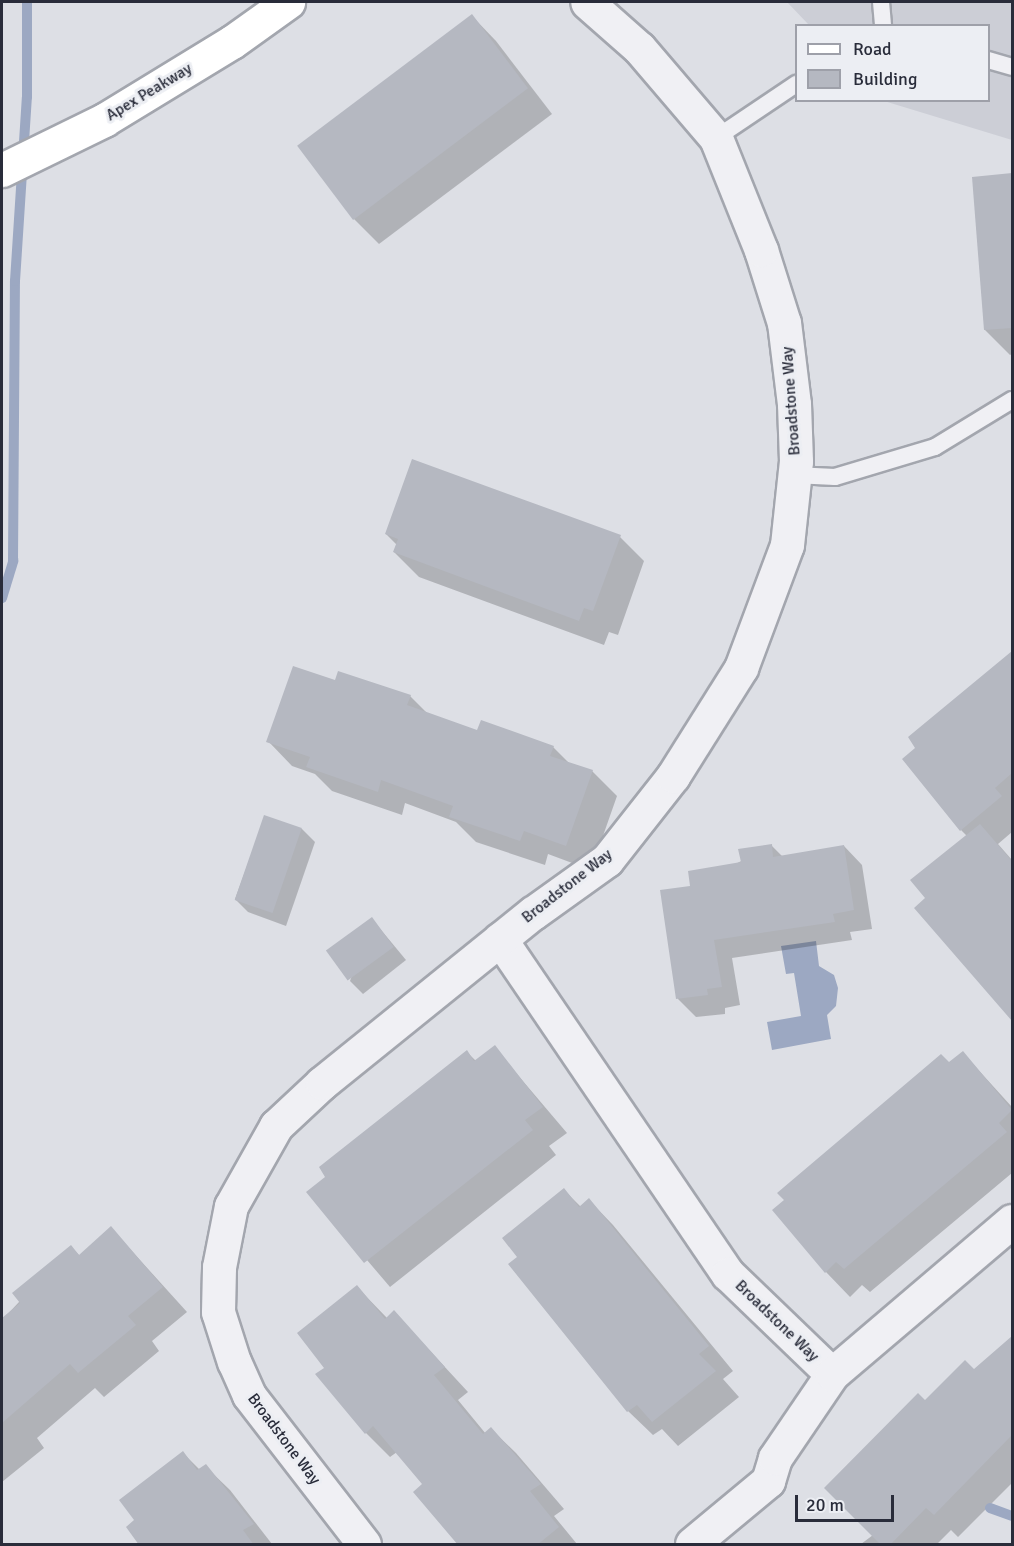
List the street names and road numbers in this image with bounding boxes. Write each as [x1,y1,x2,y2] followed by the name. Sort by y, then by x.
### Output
[103,59,195,125] street label: Apex Peakway
[778,346,804,456] street label: Broadstone Way
[518,845,616,927] street label: Broadstone Way
[731,1276,823,1366] street label: Broadstone Way
[243,1390,325,1488] street label: Broadstone Way

